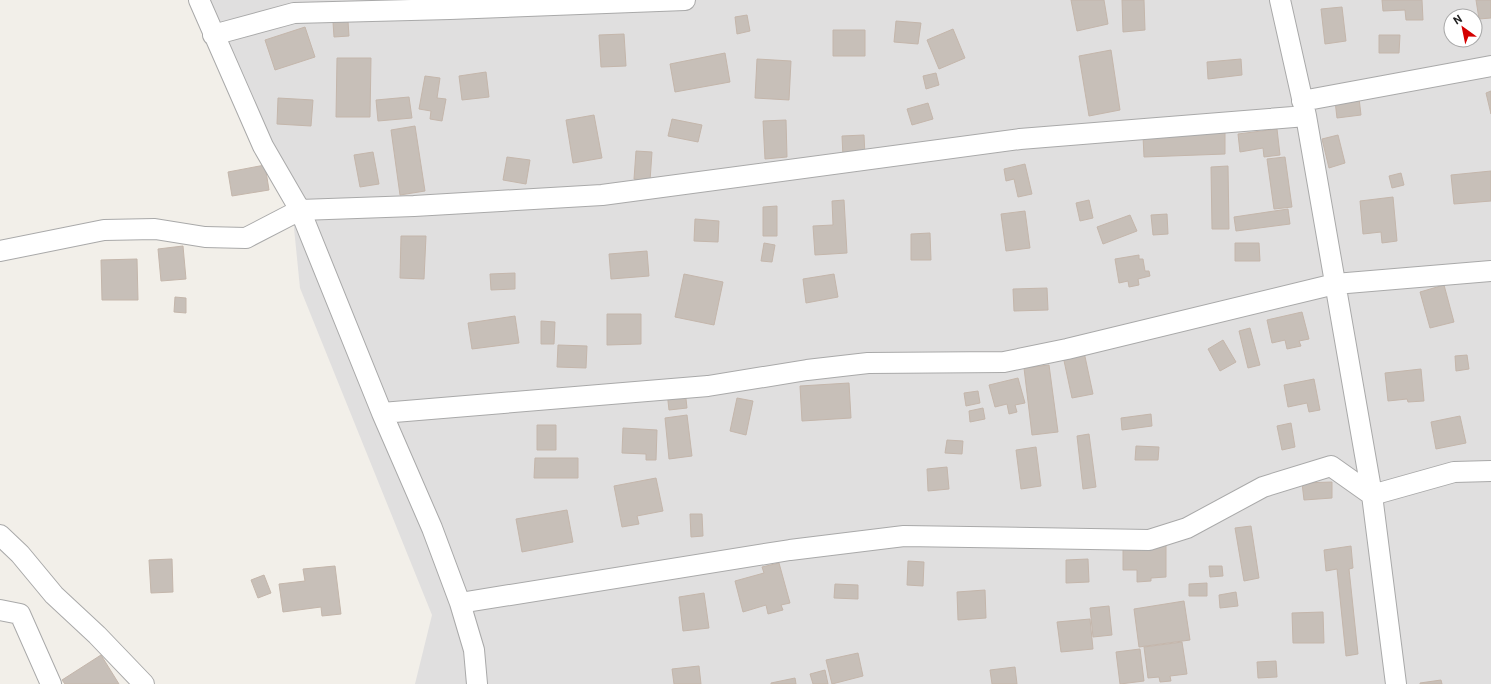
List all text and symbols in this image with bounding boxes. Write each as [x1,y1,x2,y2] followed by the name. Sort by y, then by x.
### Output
[1443,8,1483,48] north arrow
[1451,12,1465,28] text: N

